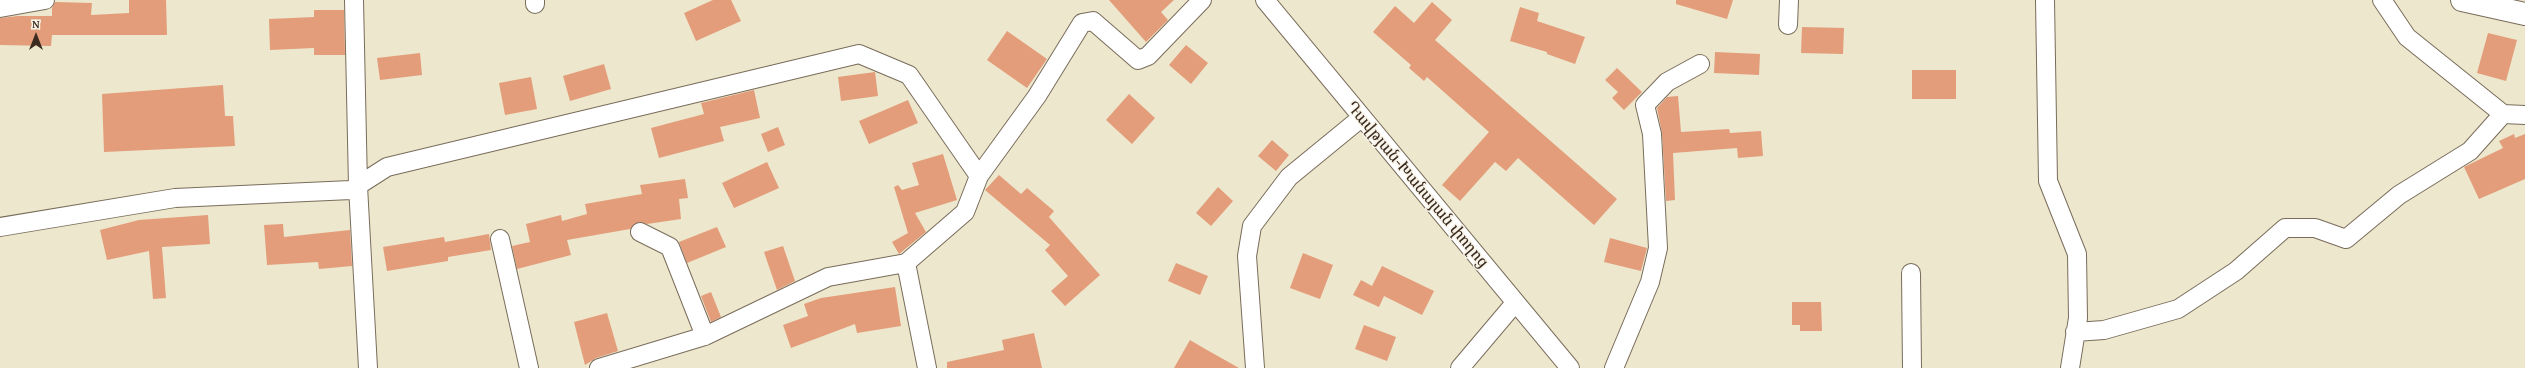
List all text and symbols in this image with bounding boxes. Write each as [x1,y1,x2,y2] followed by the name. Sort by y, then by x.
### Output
[16,16,56,56] north arrow
[32,16,40,32] text: N
[1342,98,1492,272] street label: Դավթյան-Խանայան փողոց

